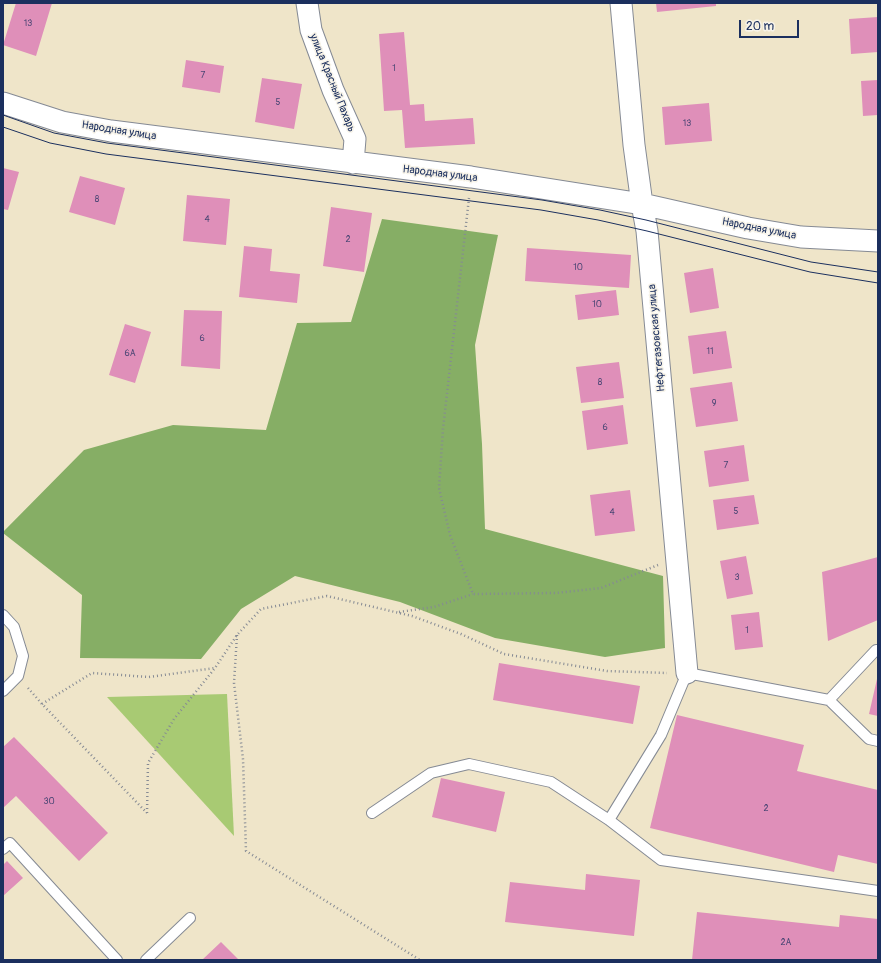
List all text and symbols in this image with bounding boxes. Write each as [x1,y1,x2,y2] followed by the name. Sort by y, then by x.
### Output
[741,12,801,38] scale bar
[24,19,32,29] house number: 13
[746,19,774,34] text: 20 m
[306,32,358,134] street label: улица Красный Пахарь
[392,64,396,74] house number: 1
[201,71,205,81] house number: 7
[276,98,280,108] house number: 5
[81,119,157,143] street label: Народная улица
[683,119,691,129] house number: 13
[402,163,478,185] street label: Народная улица
[95,195,99,205] house number: 8
[204,215,210,225] house number: 4
[721,215,797,243] street label: Народная улица
[345,235,351,245] house number: 2
[573,263,583,273] house number: 10
[646,284,668,392] street label: Нефтегазовская улица
[592,300,602,310] house number: 10
[199,334,205,344] house number: 6
[706,347,714,357] house number: 11
[124,349,136,359] house number: 6А
[598,378,602,388] house number: 8
[712,399,716,409] house number: 9
[602,423,608,433] house number: 6
[724,461,728,471] house number: 7
[734,507,738,517] house number: 5
[609,508,615,518] house number: 4
[734,573,740,583] house number: 3
[745,626,749,636] house number: 1
[43,797,55,807] house number: 30
[763,804,769,814] house number: 2
[781,938,791,948] house number: 2А

